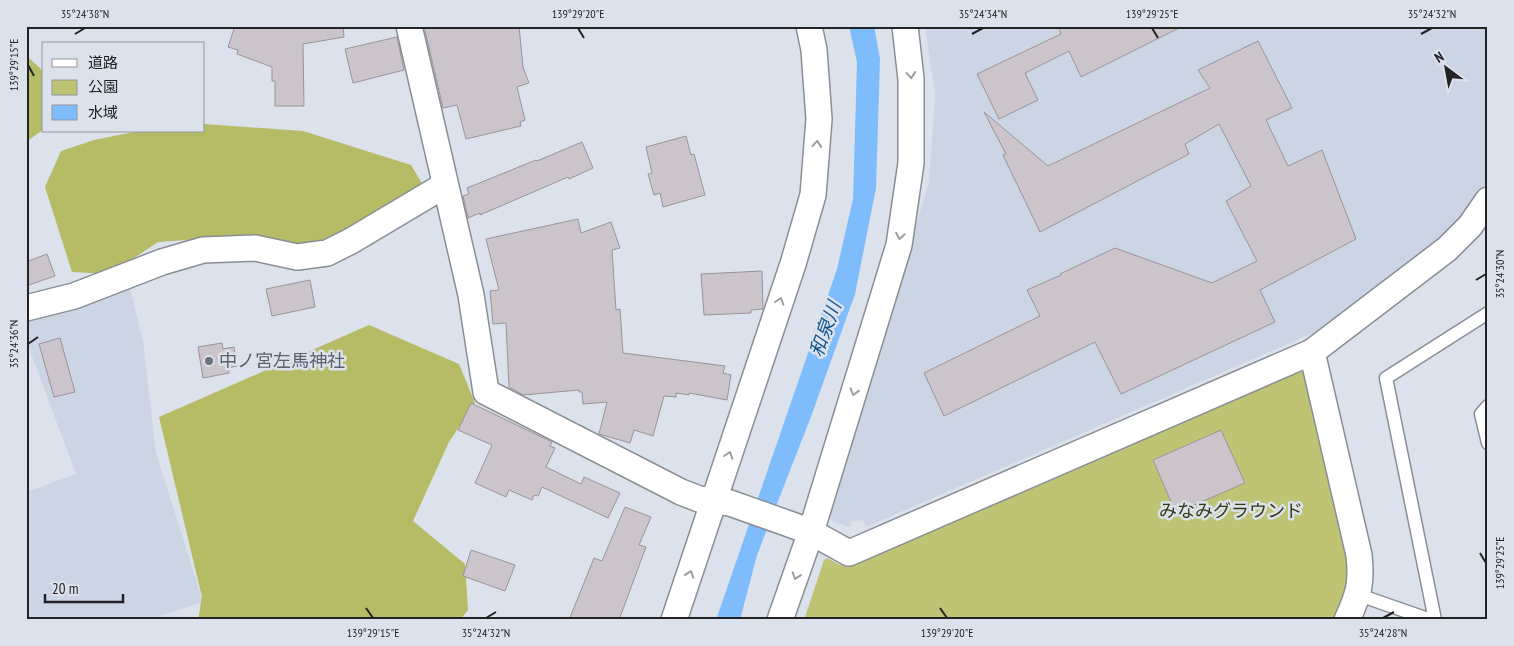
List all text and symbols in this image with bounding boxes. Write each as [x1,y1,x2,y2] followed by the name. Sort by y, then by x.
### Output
[61,6,109,21] text: 35°24'38"N
[552,6,604,21] text: 139°29'20"E
[959,6,1007,21] text: 35°24'34"N
[1126,6,1178,21] text: 139°29'25"E
[1408,6,1456,21] text: 35°24'32"N
[6,39,21,91] text: 139°29'15"E
[42,42,205,132] legend
[1422,42,1472,92] north arrow
[1431,47,1447,67] text: N
[88,53,118,72] text: 道路
[905,71,916,79] one-way arrow
[88,77,118,96] text: 公園
[88,103,118,122] text: 水域
[812,139,823,147] one-way arrow
[896,232,906,241] one-way arrow
[1492,250,1507,298] text: 35°24'30"N
[804,296,847,360] water label: 和泉川
[775,297,785,306] one-way arrow
[6,320,21,368] text: 35°24'36"N
[219,349,345,372] place label: 中ノ宮左馬神社
[203,355,215,367] marker: 中ノ宮左馬神社
[850,387,860,396] one-way arrow
[724,452,734,460] one-way arrow
[1159,499,1303,522] park label: みなみグラウンド
[1492,537,1507,589] text: 139°29'25"E
[684,570,694,578] one-way arrow
[45,571,122,603] scale bar
[792,571,802,580] one-way arrow
[52,579,78,598] text: 20 m
[347,625,399,640] text: 139°29'15"E
[462,625,510,640] text: 35°24'32"N
[921,625,973,640] text: 139°29'20"E
[1359,625,1407,640] text: 35°24'28"N

